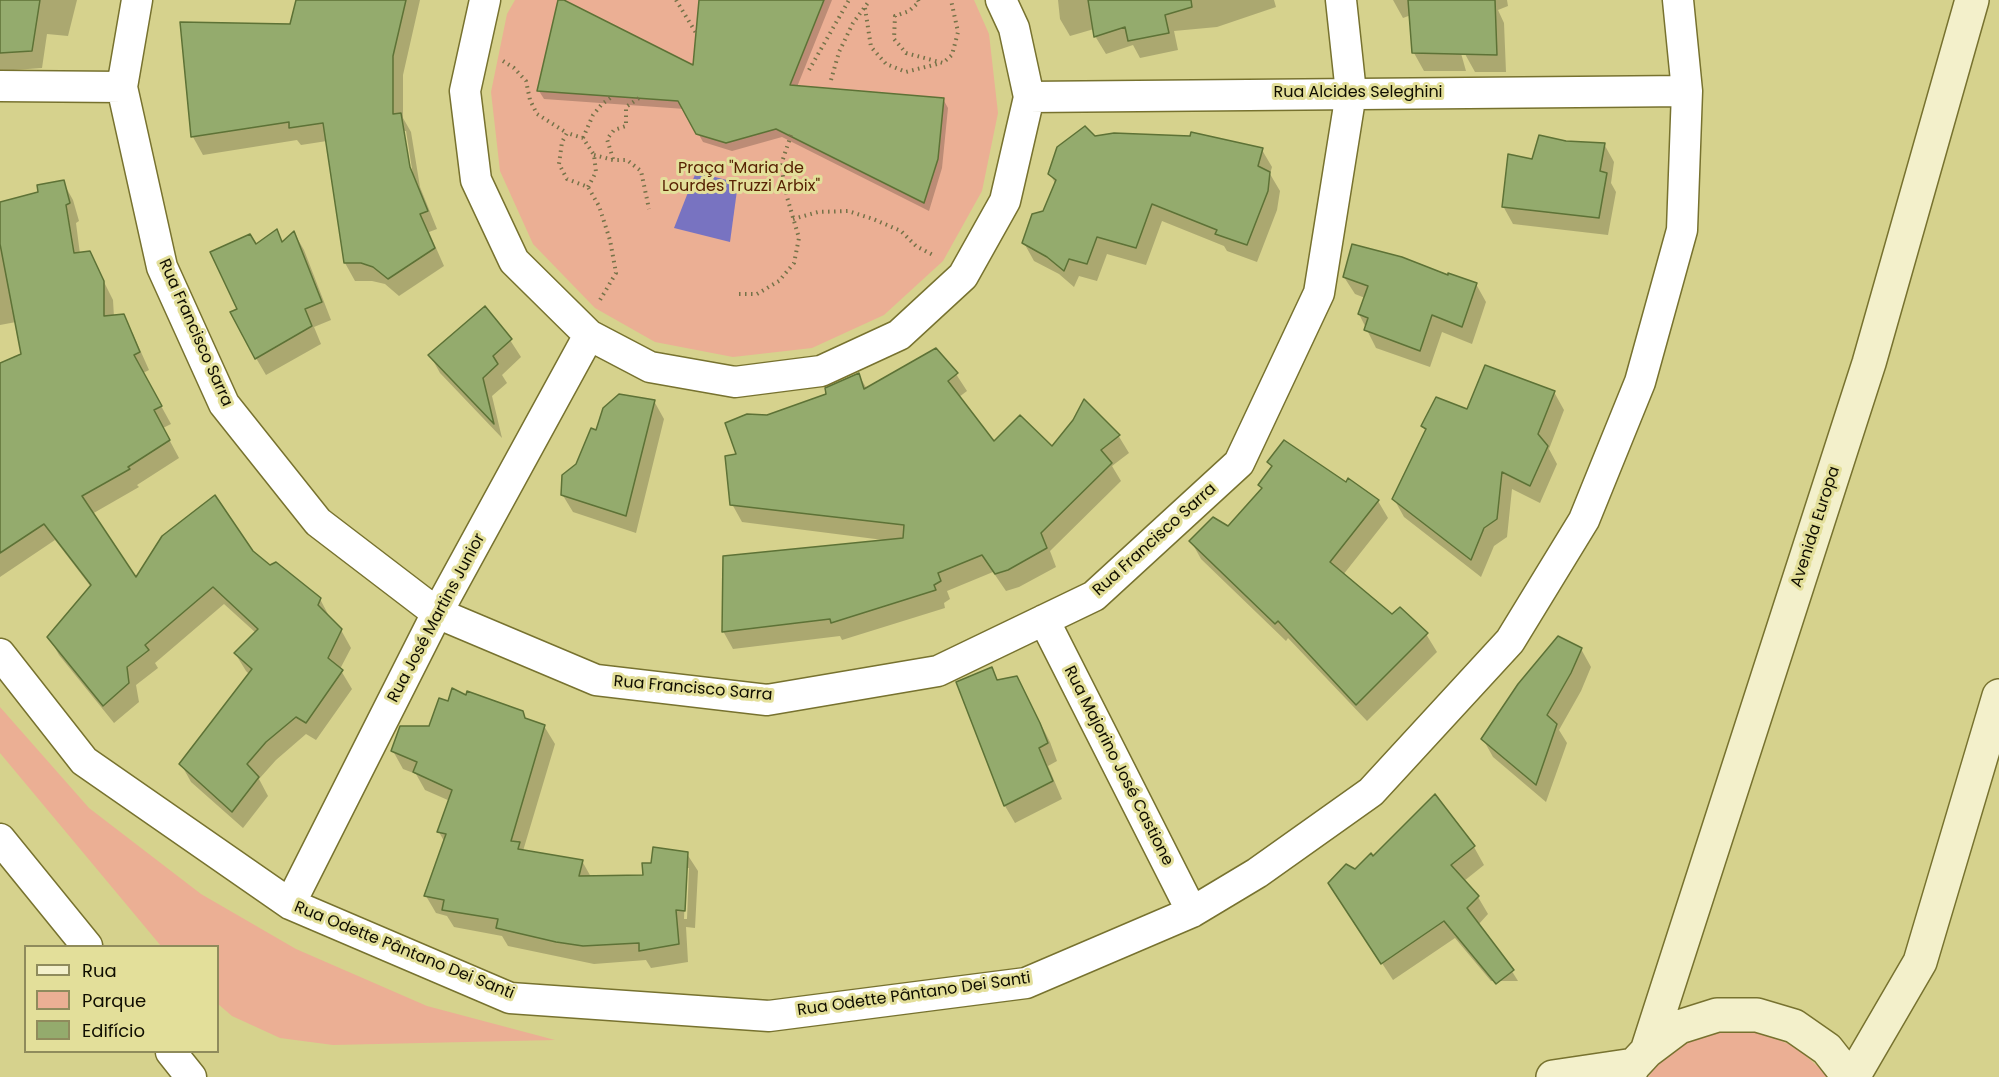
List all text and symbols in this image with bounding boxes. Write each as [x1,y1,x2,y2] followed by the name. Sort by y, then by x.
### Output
[1273,83,1443,103] street label: Rua Alcides Seleghini
[662,159,820,197] park label: Praça "Maria de Lourdes Truzzi Arbix"
[154,256,236,410] street label: Rua Francisco Sarra
[1787,464,1845,590] street label: Avenida Europa
[1089,480,1221,600] street label: Rua Francisco Sarra
[384,530,490,706] street label: Rua José Martins Junior
[1059,663,1177,869] street label: Rua Majorino José Castione
[613,672,773,706] street label: Rua Francisco Sarra
[291,898,517,1004] street label: Rua Odette Pântano Dei Santi
[24,945,219,1053] legend
[82,958,117,983] text: Rua
[796,969,1032,1021] street label: Rua Odette Pântano Dei Santi
[82,988,146,1013] text: Parque
[82,1018,145,1043] text: Edifício

